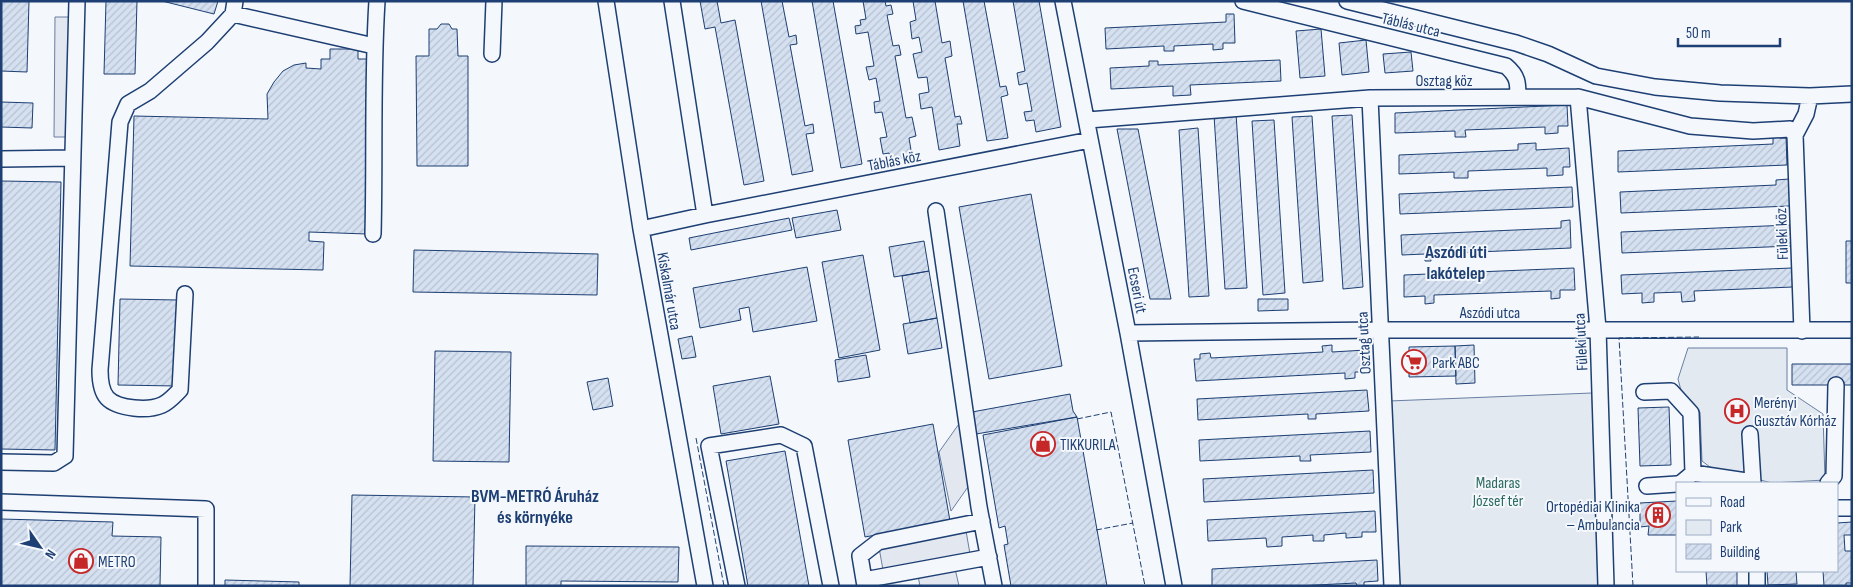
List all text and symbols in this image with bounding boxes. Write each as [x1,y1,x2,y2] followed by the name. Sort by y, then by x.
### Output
[1379,9,1442,42] street label: Táblás utca
[1678,15,1780,47] scale bar
[1686,24,1711,43] text: 50 m
[1415,72,1473,91] street label: Osztag köz
[866,147,923,176] street label: Táblás köz
[1772,207,1793,260] street label: Füleki köz
[1424,242,1487,284] district label: Aszódi úti lakótelep
[652,251,685,332] street label: Kiskalmár utca
[1123,266,1150,315] street label: Ecseri út
[1459,304,1520,323] street label: Aszódi utca
[1353,311,1376,375] street label: Osztag utca
[1571,313,1592,371] street label: Füleki utca
[1401,349,1427,375] supermarket icon: Park ABC
[1432,354,1480,373] place label: Park ABC
[1754,394,1837,431] place label: Merényi Gusztáv Kórház
[1724,398,1750,424] hospital icon: Merényi Gusztáv Kórház
[1030,431,1056,457] shop icon: TIKKURILA
[1060,436,1116,455] place label: TIKKURILA
[1472,474,1524,511] park label: Madaras József tér
[1676,482,1838,572] legend
[471,486,599,528] district label: BVM-METRÓ Áruház és környéke
[1720,493,1745,512] text: Road
[1546,498,1640,535] place label: Ortopédiai Klinika – Ambulancia
[1645,502,1671,528] building icon: Ortopédiai Klinika – Ambulancia
[1720,518,1742,537] text: Park
[15,522,65,572] north arrow
[1720,543,1760,562] text: Building
[41,546,60,562] text: N
[68,548,94,574] shop icon: METRO
[98,553,136,572] place label: METRO

